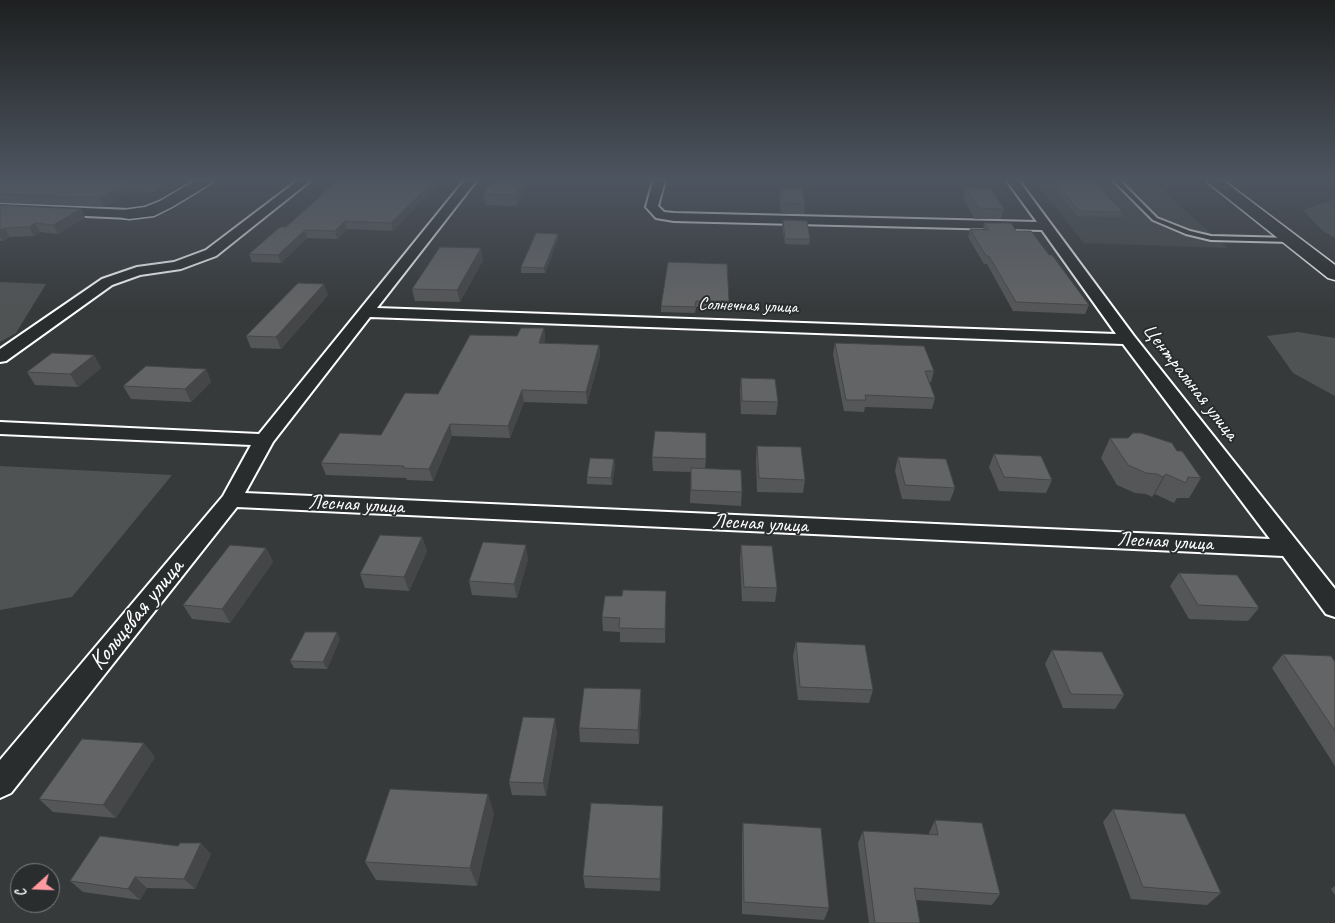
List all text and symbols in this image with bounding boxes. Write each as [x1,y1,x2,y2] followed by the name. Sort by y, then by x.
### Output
[698,293,798,319] street label: Солнечная улица
[1136,318,1244,446] street label: Центральная улица
[307,490,405,520] street label: Лесная улица
[711,509,809,539] street label: Лесная улица
[1116,527,1214,557] street label: Лесная улица
[83,553,191,677] street label: Кольцевая улица
[10,863,60,913] north arrow
[12,887,31,899] text: С

